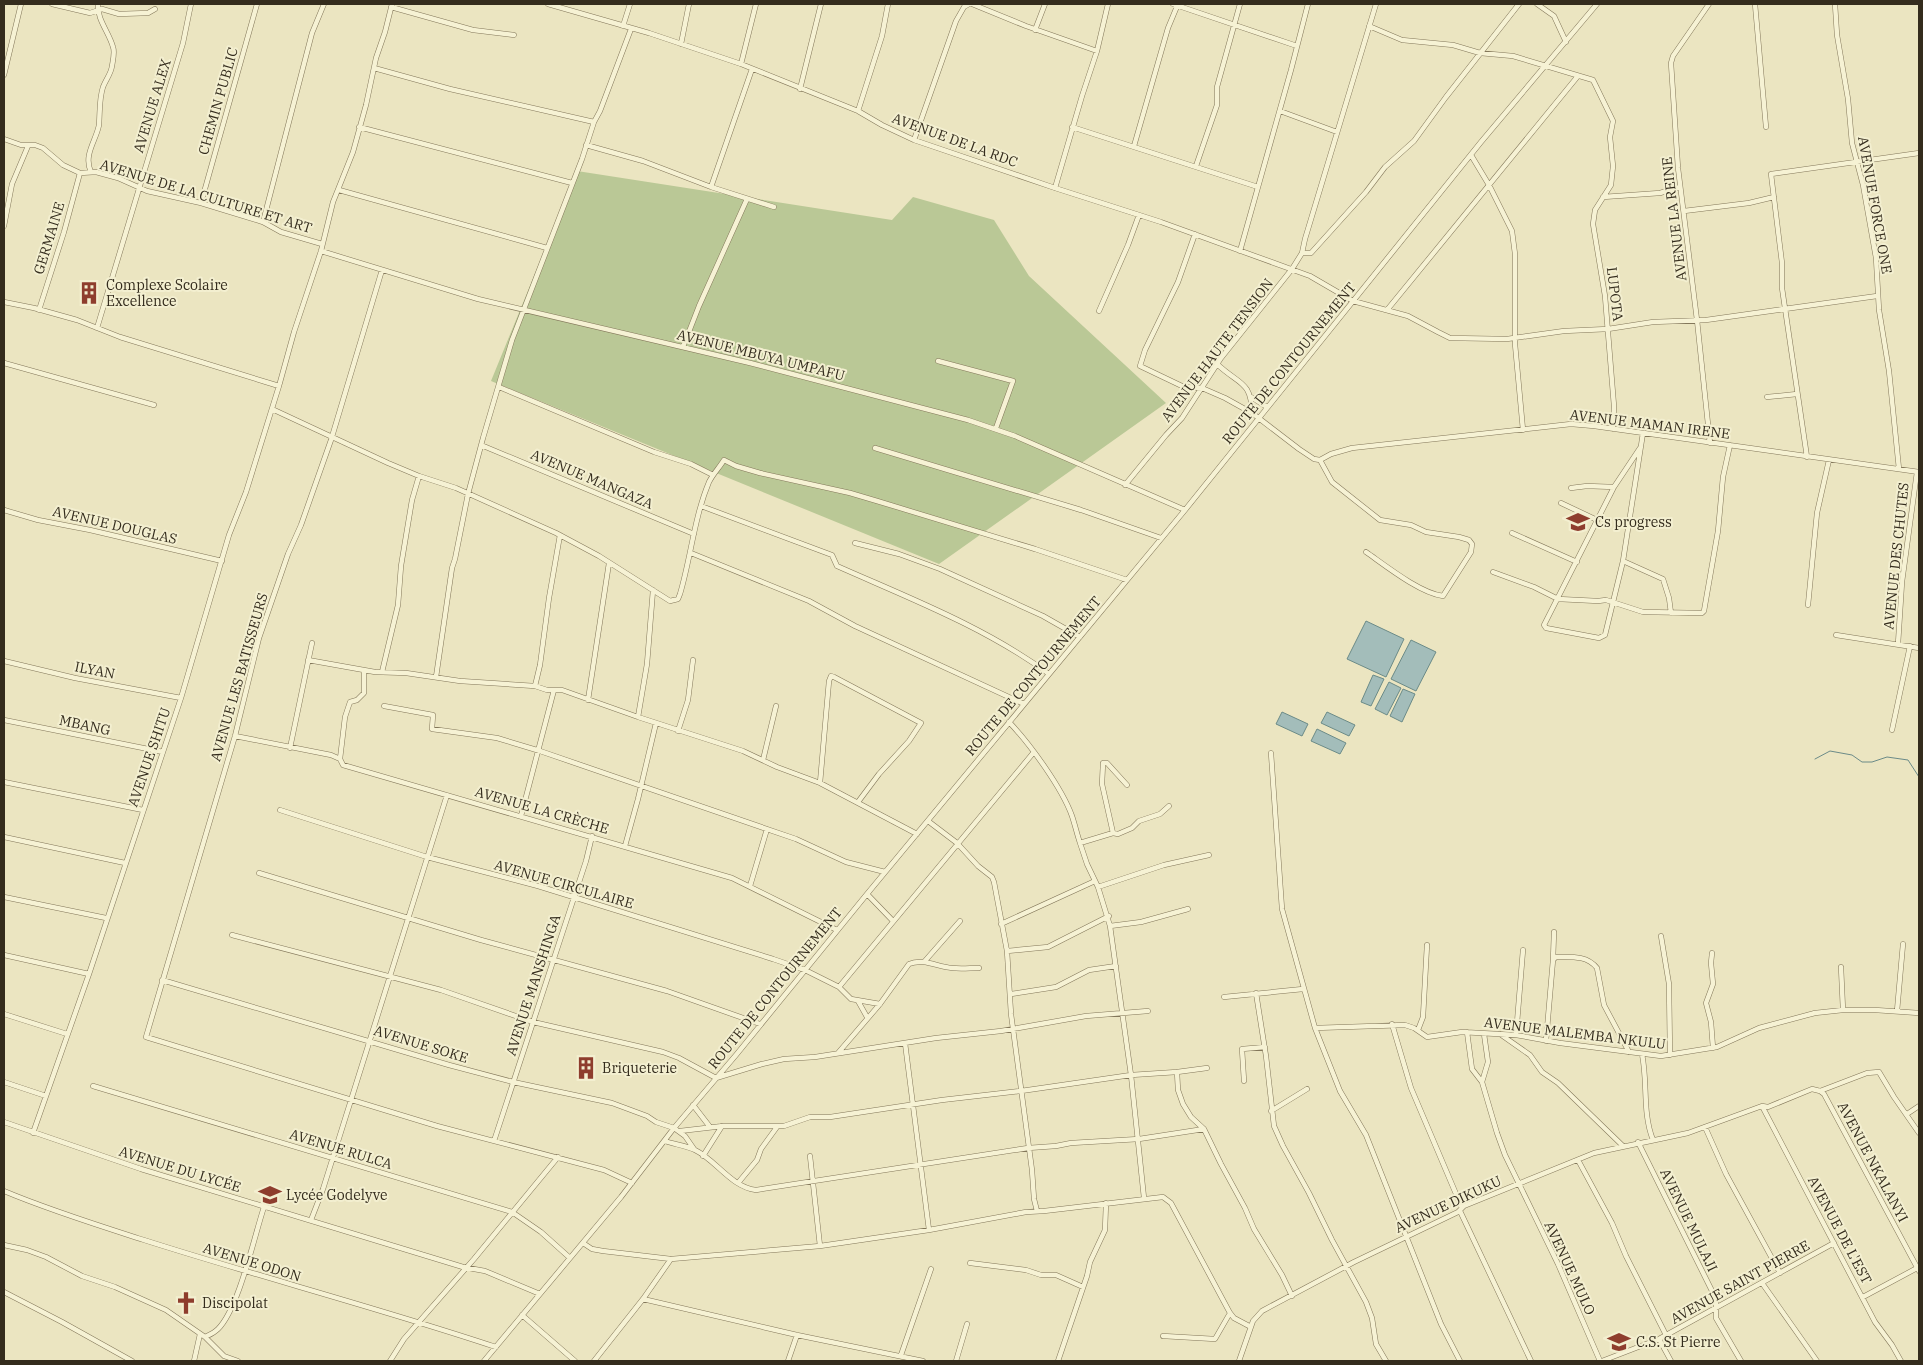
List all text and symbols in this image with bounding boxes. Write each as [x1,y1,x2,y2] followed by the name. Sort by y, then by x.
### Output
[194,45,242,157] street label: CHEMIN PUBLIC
[129,56,175,155] street label: AVENUE ALEX
[890,109,1020,171] street label: AVENUE DE LA RDC
[1854,135,1896,275] street label: AVENUE FORCE ONE
[98,155,314,237] street label: AVENUE DE LA CULTURE ET ART
[1657,156,1691,282] street label: AVENUE LA REINE
[29,199,69,276] street label: GERMAINE
[1603,266,1627,323] street label: LUPOTA
[1157,274,1277,425] street label: AVENUE HAUTE TENSION
[106,276,228,310] place label: Complexe Scolaire Excellence
[1218,279,1360,447] street label: ROUTE DE CONTOURNEMENT
[76,280,102,306] building icon: Complexe Scolaire Excellence
[675,325,847,385] street label: AVENUE MBUYA UMPAFU
[1569,405,1731,443] street label: AVENUE MAMAN IRENE
[528,445,656,513] street label: AVENUE MANGAZA
[1879,482,1913,630] street label: AVENUE DES CHUTES
[51,502,179,548] street label: AVENUE DOUGLAS
[1565,509,1591,535] school or university icon: Cs progress
[1595,513,1672,531] place label: Cs progress
[206,591,272,763] street label: AVENUE LES BATISSEURS
[961,593,1105,759] street label: ROUTE DE CONTOURNEMENT
[73,657,117,683] street label: ILYAN
[124,705,174,809] street label: AVENUE SHITU
[58,711,112,739] street label: MBANG
[473,781,611,838] street label: AVENUE LA CRÈCHE
[492,855,636,913] street label: AVENUE CIRCULAIRE
[704,904,846,1072] street label: ROUTE DE CONTOURNEMENT
[502,912,565,1058] street label: AVENUE MANSHINGA
[1483,1013,1667,1053] street label: AVENUE MALEMBA NKULU
[372,1021,470,1067] street label: AVENUE SOKE
[573,1055,599,1081] building icon: Briqueterie
[602,1059,677,1077] place label: Briqueterie
[1834,1099,1912,1225] street label: AVENUE NKALANYI
[287,1125,395,1173] street label: AVENUE RULCA
[117,1141,244,1196] street label: AVENUE DU LYCÉE
[1656,1165,1722,1275] street label: AVENUE MULAJI
[1392,1171,1504,1237] street label: AVENUE DIKUKU
[1804,1173,1876,1287] street label: AVENUE DE L'EST
[257,1182,283,1208] school or university icon: Lycée Godelyve
[286,1186,388,1204] place label: Lycée Godelyve
[1540,1218,1600,1318] street label: AVENUE MULO
[1667,1236,1813,1328] street label: AVENUE SAINT PIERRE
[201,1239,303,1285] street label: AVENUE ODON
[173,1290,199,1316] church icon: Discipolat
[202,1294,268,1312] place label: Discipolat
[1606,1329,1632,1355] school or university icon: C.S. St Pierre
[1636,1333,1721,1351] place label: C.S. St Pierre

